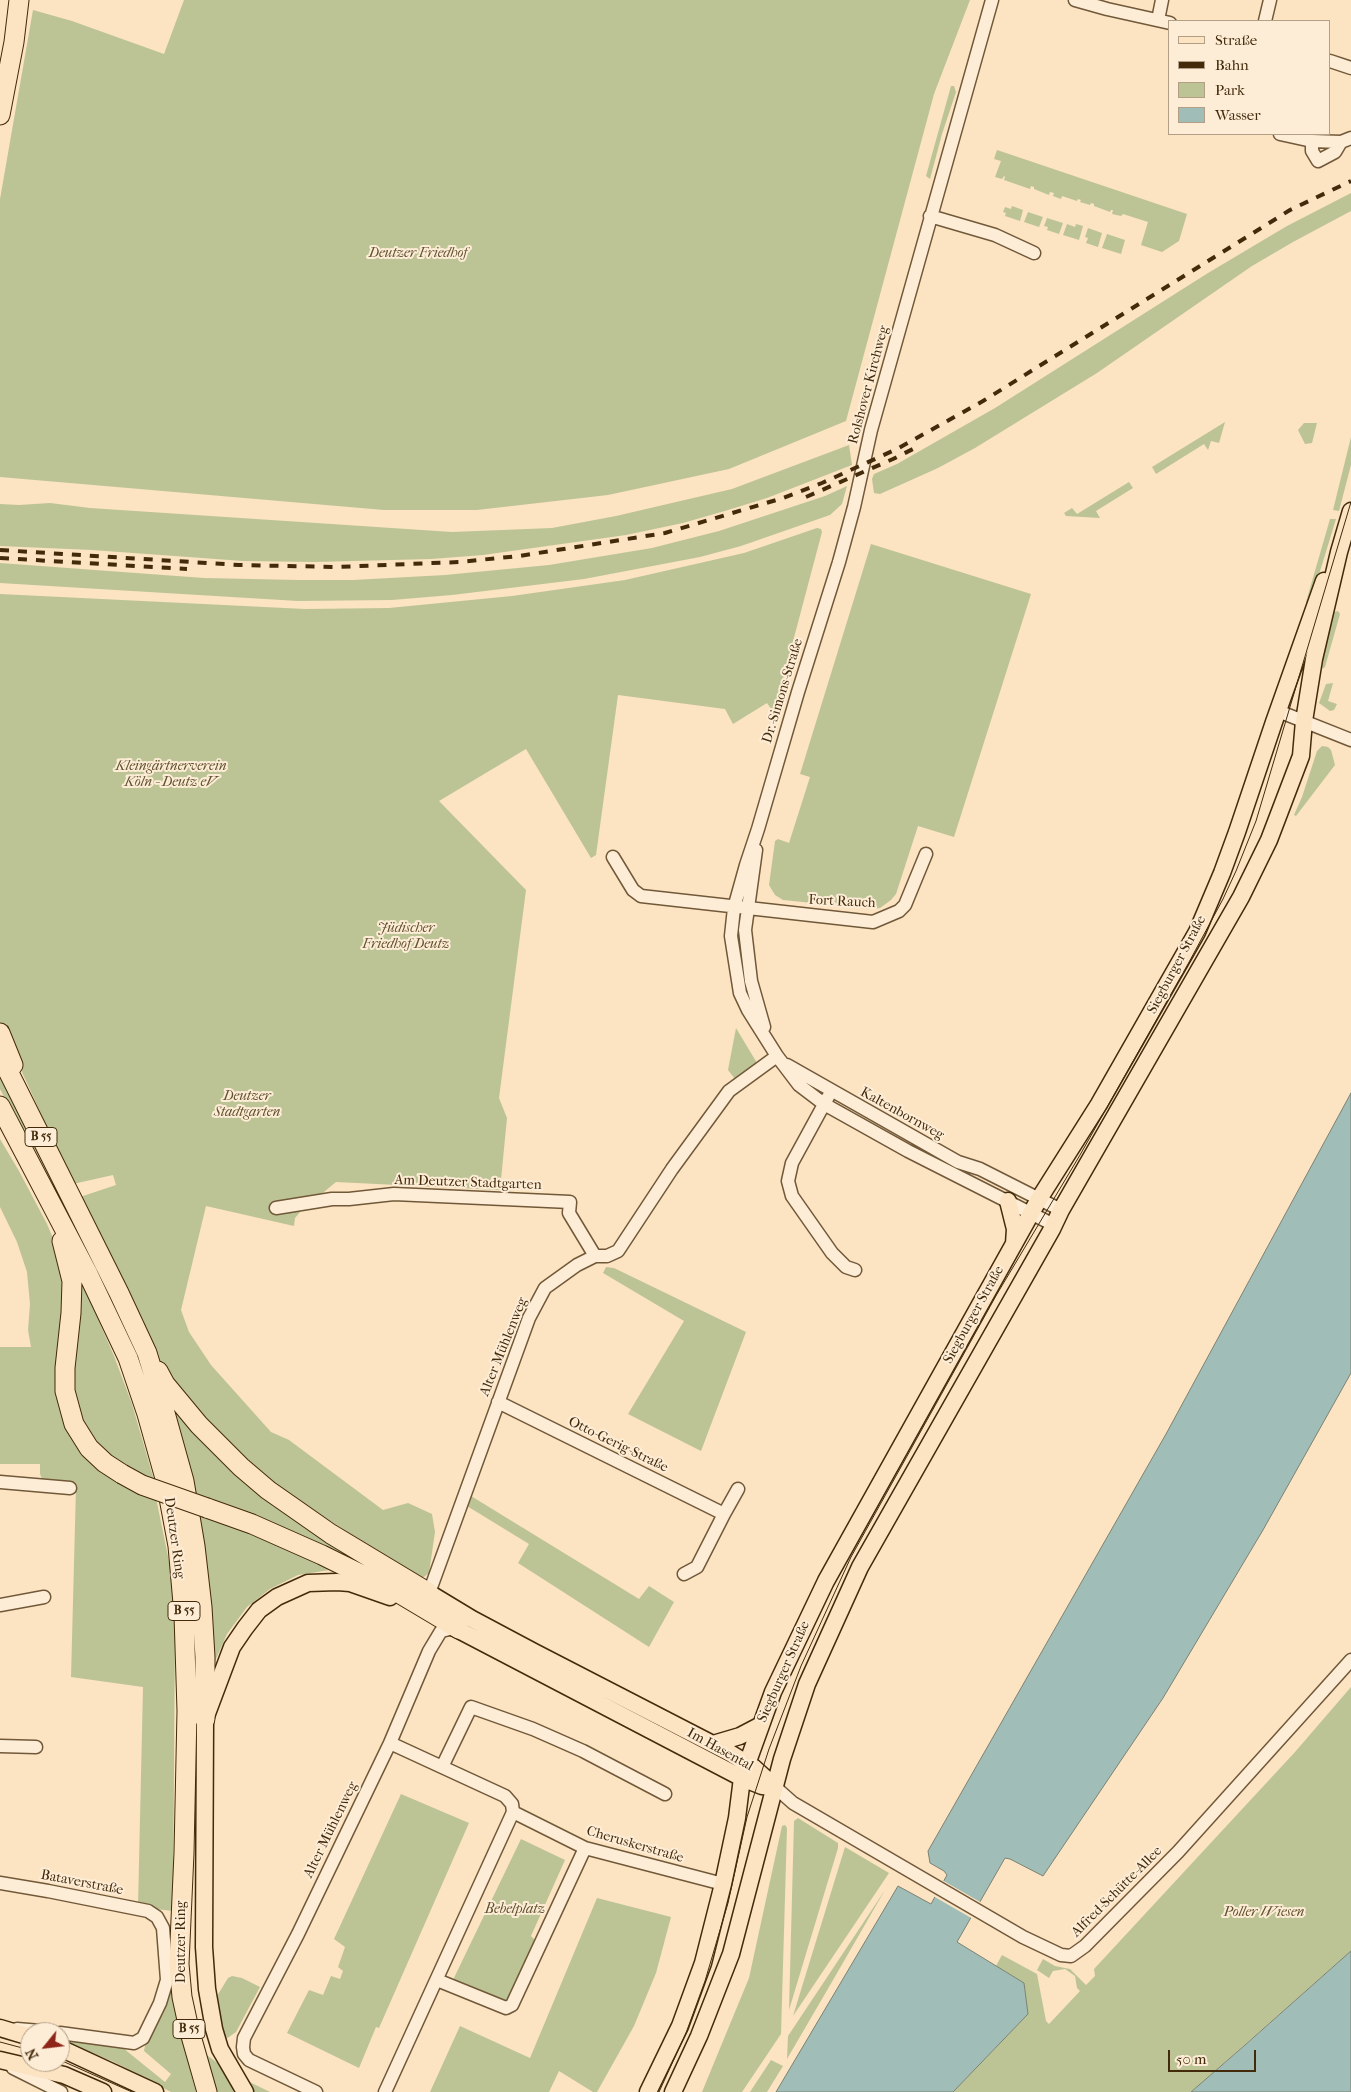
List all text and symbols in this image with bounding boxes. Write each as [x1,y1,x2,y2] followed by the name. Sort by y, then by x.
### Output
[1168,20,1331,135] legend
[1215,31,1257,49] text: Straße
[1215,56,1249,74] text: Bahn
[1215,81,1245,99] text: Park
[1215,106,1261,124] text: Wasser
[369,246,467,262] park label: Deutzer Friedhof
[845,324,893,446] street label: Rolshover Kirchweg
[759,637,807,745] street label: Dr.-Simons-Straße
[115,759,227,792] park label: Kleingärtnerverein Köln - Deutz eV
[808,892,876,912] street label: Fort Rauch
[1144,913,1210,1017] street label: Siegburger Straße
[363,921,449,954] park label: Jüdischer Friedhof Deutz
[857,1084,947,1144] street label: Kaltenbornweg
[214,1089,280,1122] park label: Deutzer Stadtgarten
[25,1128,57,1146] road number: B 55
[394,1172,542,1194] street label: Am Deutzer Stadtgarten
[940,1263,1008,1367] street label: Siegburger Straße
[476,1295,532,1399] street label: Alter Mühlenweg
[565,1414,671,1476] street label: Otto-Gerig-Straße
[160,1496,188,1580] street label: Deutzer Ring
[168,1602,200,1620] road number: B 55
[754,1619,814,1725] street label: Siegburger Straße
[684,1725,756,1775] street label: Im Hasental
[300,1779,362,1881] street label: Alter Mühlenweg
[584,1823,686,1867] street label: Cheruskerstraße
[1068,1843,1166,1941] street label: Alfred-Schütte-Allee
[39,1867,125,1899] street label: Bataverstraße
[174,1901,190,1983] street label: Deutzer Ring
[485,1902,545,1918] park label: Bebelplatz
[1224,1905,1304,1921] park label: Poller Wiesen
[173,2020,205,2038] road number: B 55
[20,2022,70,2072] north arrow
[1171,2040,1258,2072] scale bar
[22,2045,42,2063] text: N
[1176,2050,1206,2068] text: 50 m

